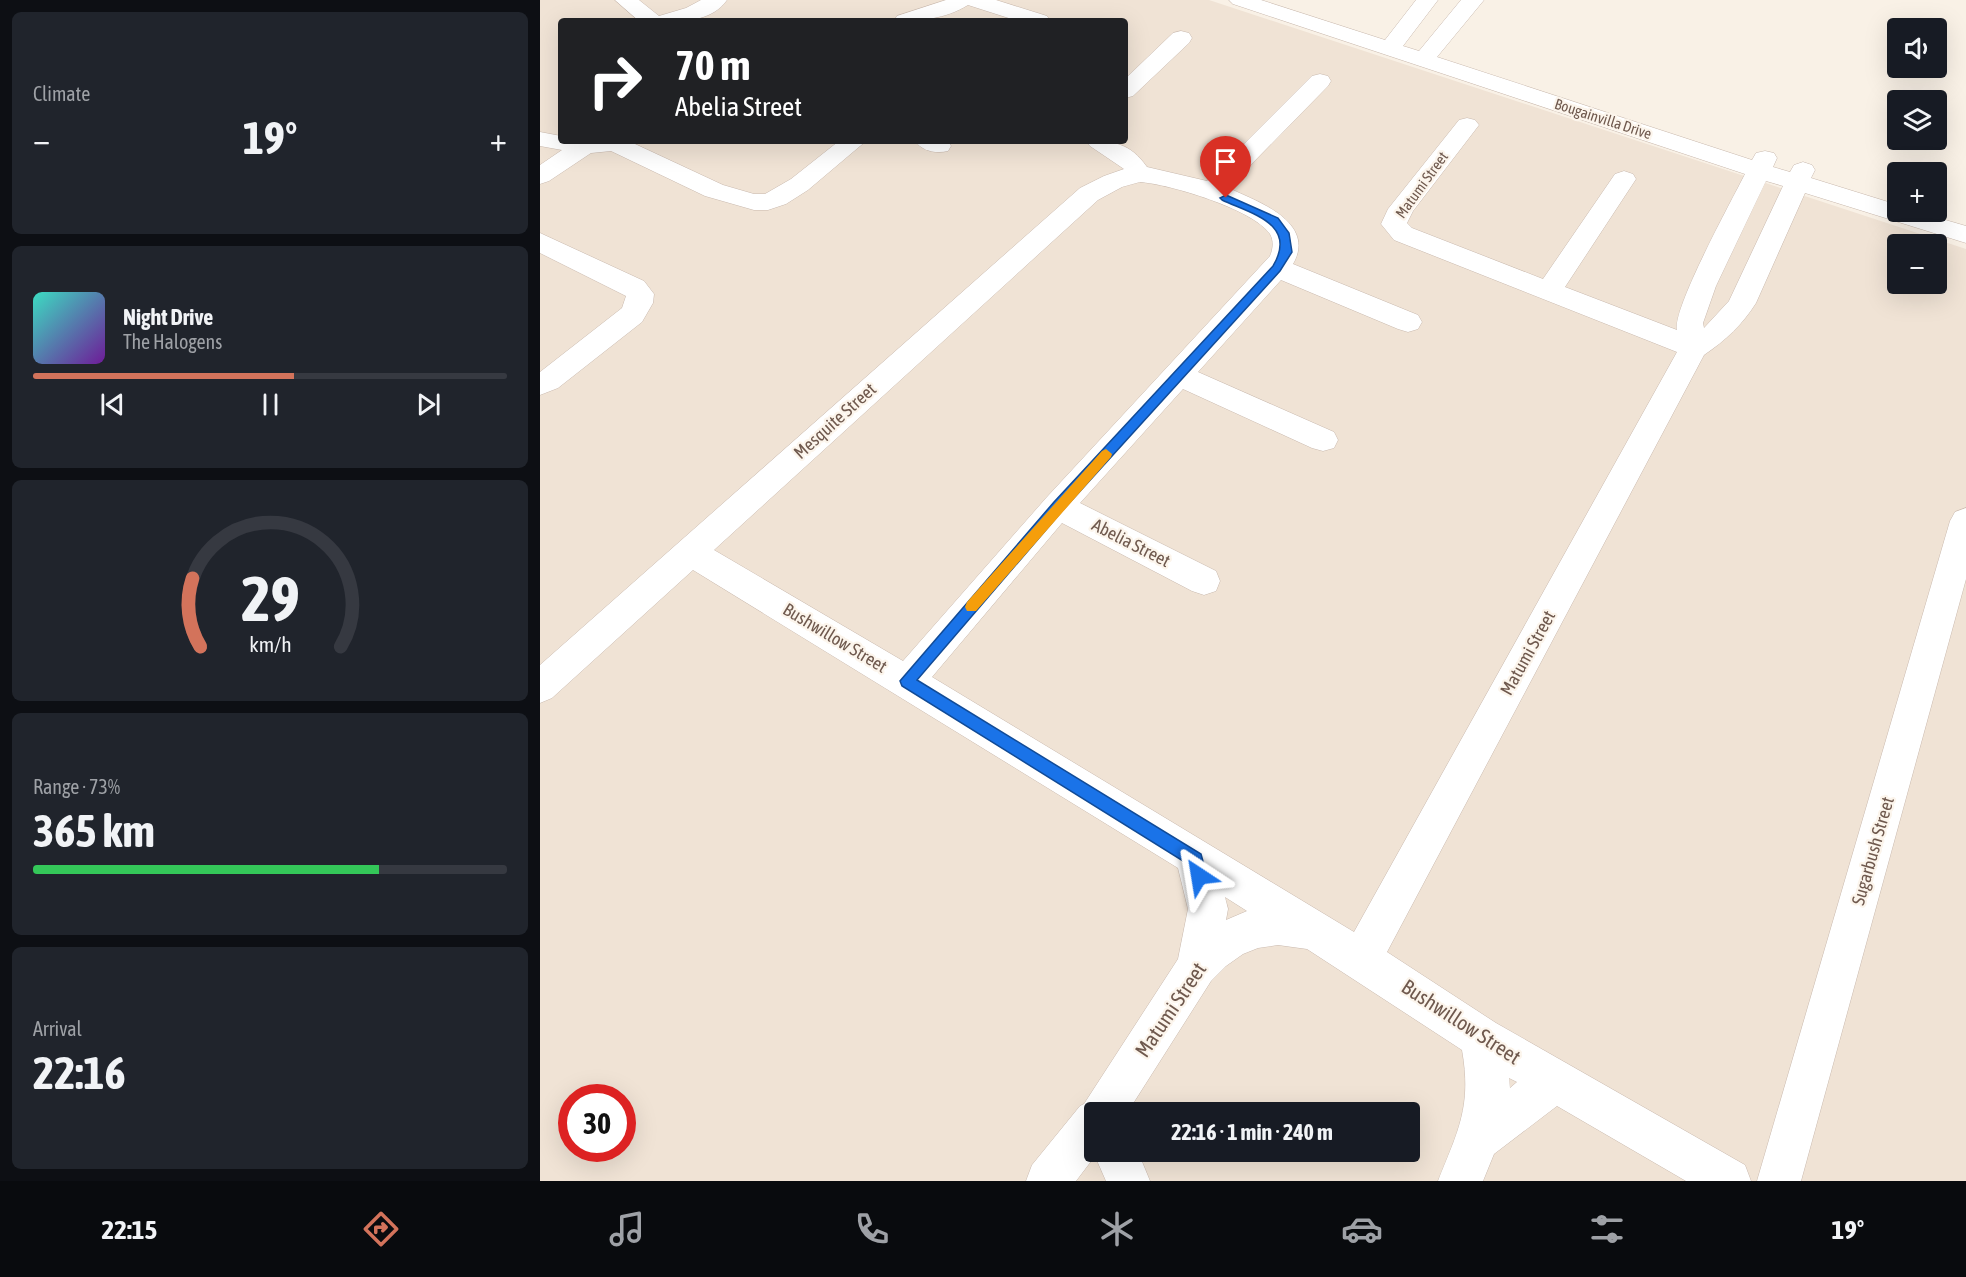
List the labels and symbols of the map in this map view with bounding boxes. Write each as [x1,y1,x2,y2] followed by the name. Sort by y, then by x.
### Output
[1553,95,1654,142] street label: Bougainvilla Drive
[1200,136,1251,198] pin
[1392,148,1451,221] street label: Matumi Street
[789,378,880,463] street label: Mesquite Street
[1089,514,1174,571] street label: Abelia Street
[779,598,891,677] street label: Bushwillow Street
[1496,607,1559,699] street label: Matumi Street
[1847,794,1898,907] street label: Sugarbush Street
[1167,844,1231,908] position arrow
[1130,958,1211,1061] street label: Matumi Street
[1398,974,1526,1069] street label: Bushwillow Street
[558,1084,636,1162] speed limit sign: 30

